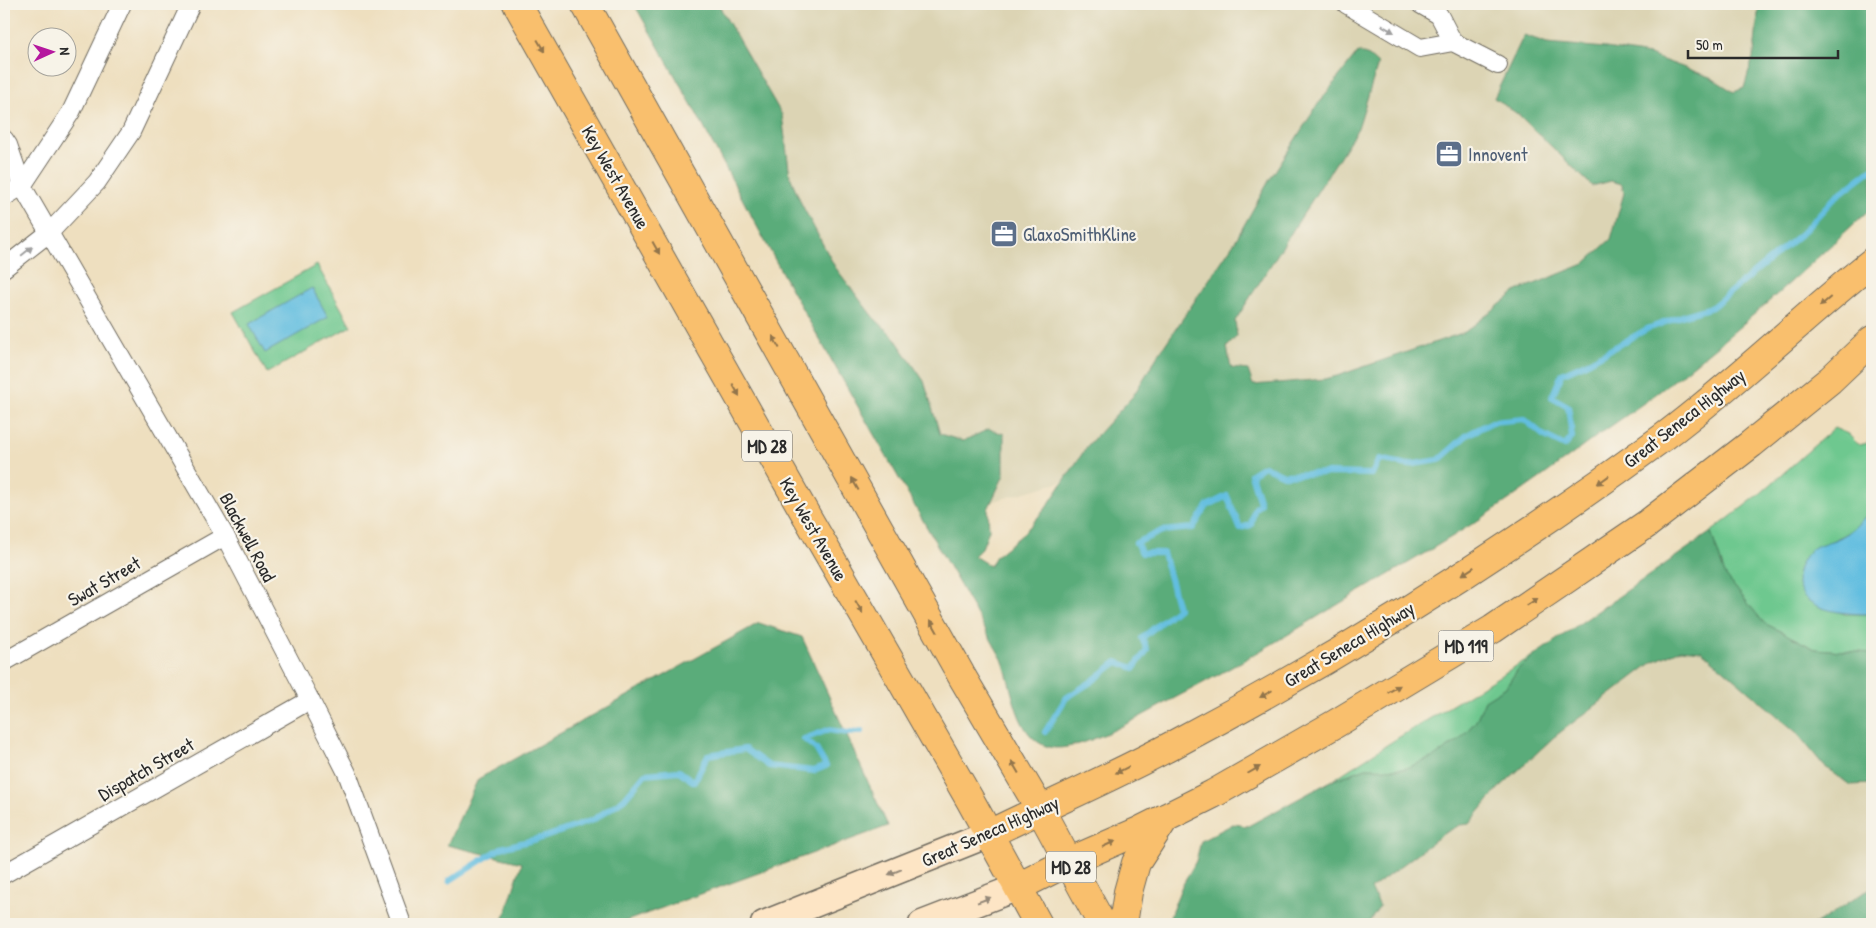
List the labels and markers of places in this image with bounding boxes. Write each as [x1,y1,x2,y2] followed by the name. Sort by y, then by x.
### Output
[1434,139,1464,169] office icon: Innovent
[1468,141,1528,167] place label: Innovent
[989,219,1019,249] office icon: GlaxoSmithKline
[1023,221,1137,247] place label: GlaxoSmithKline

